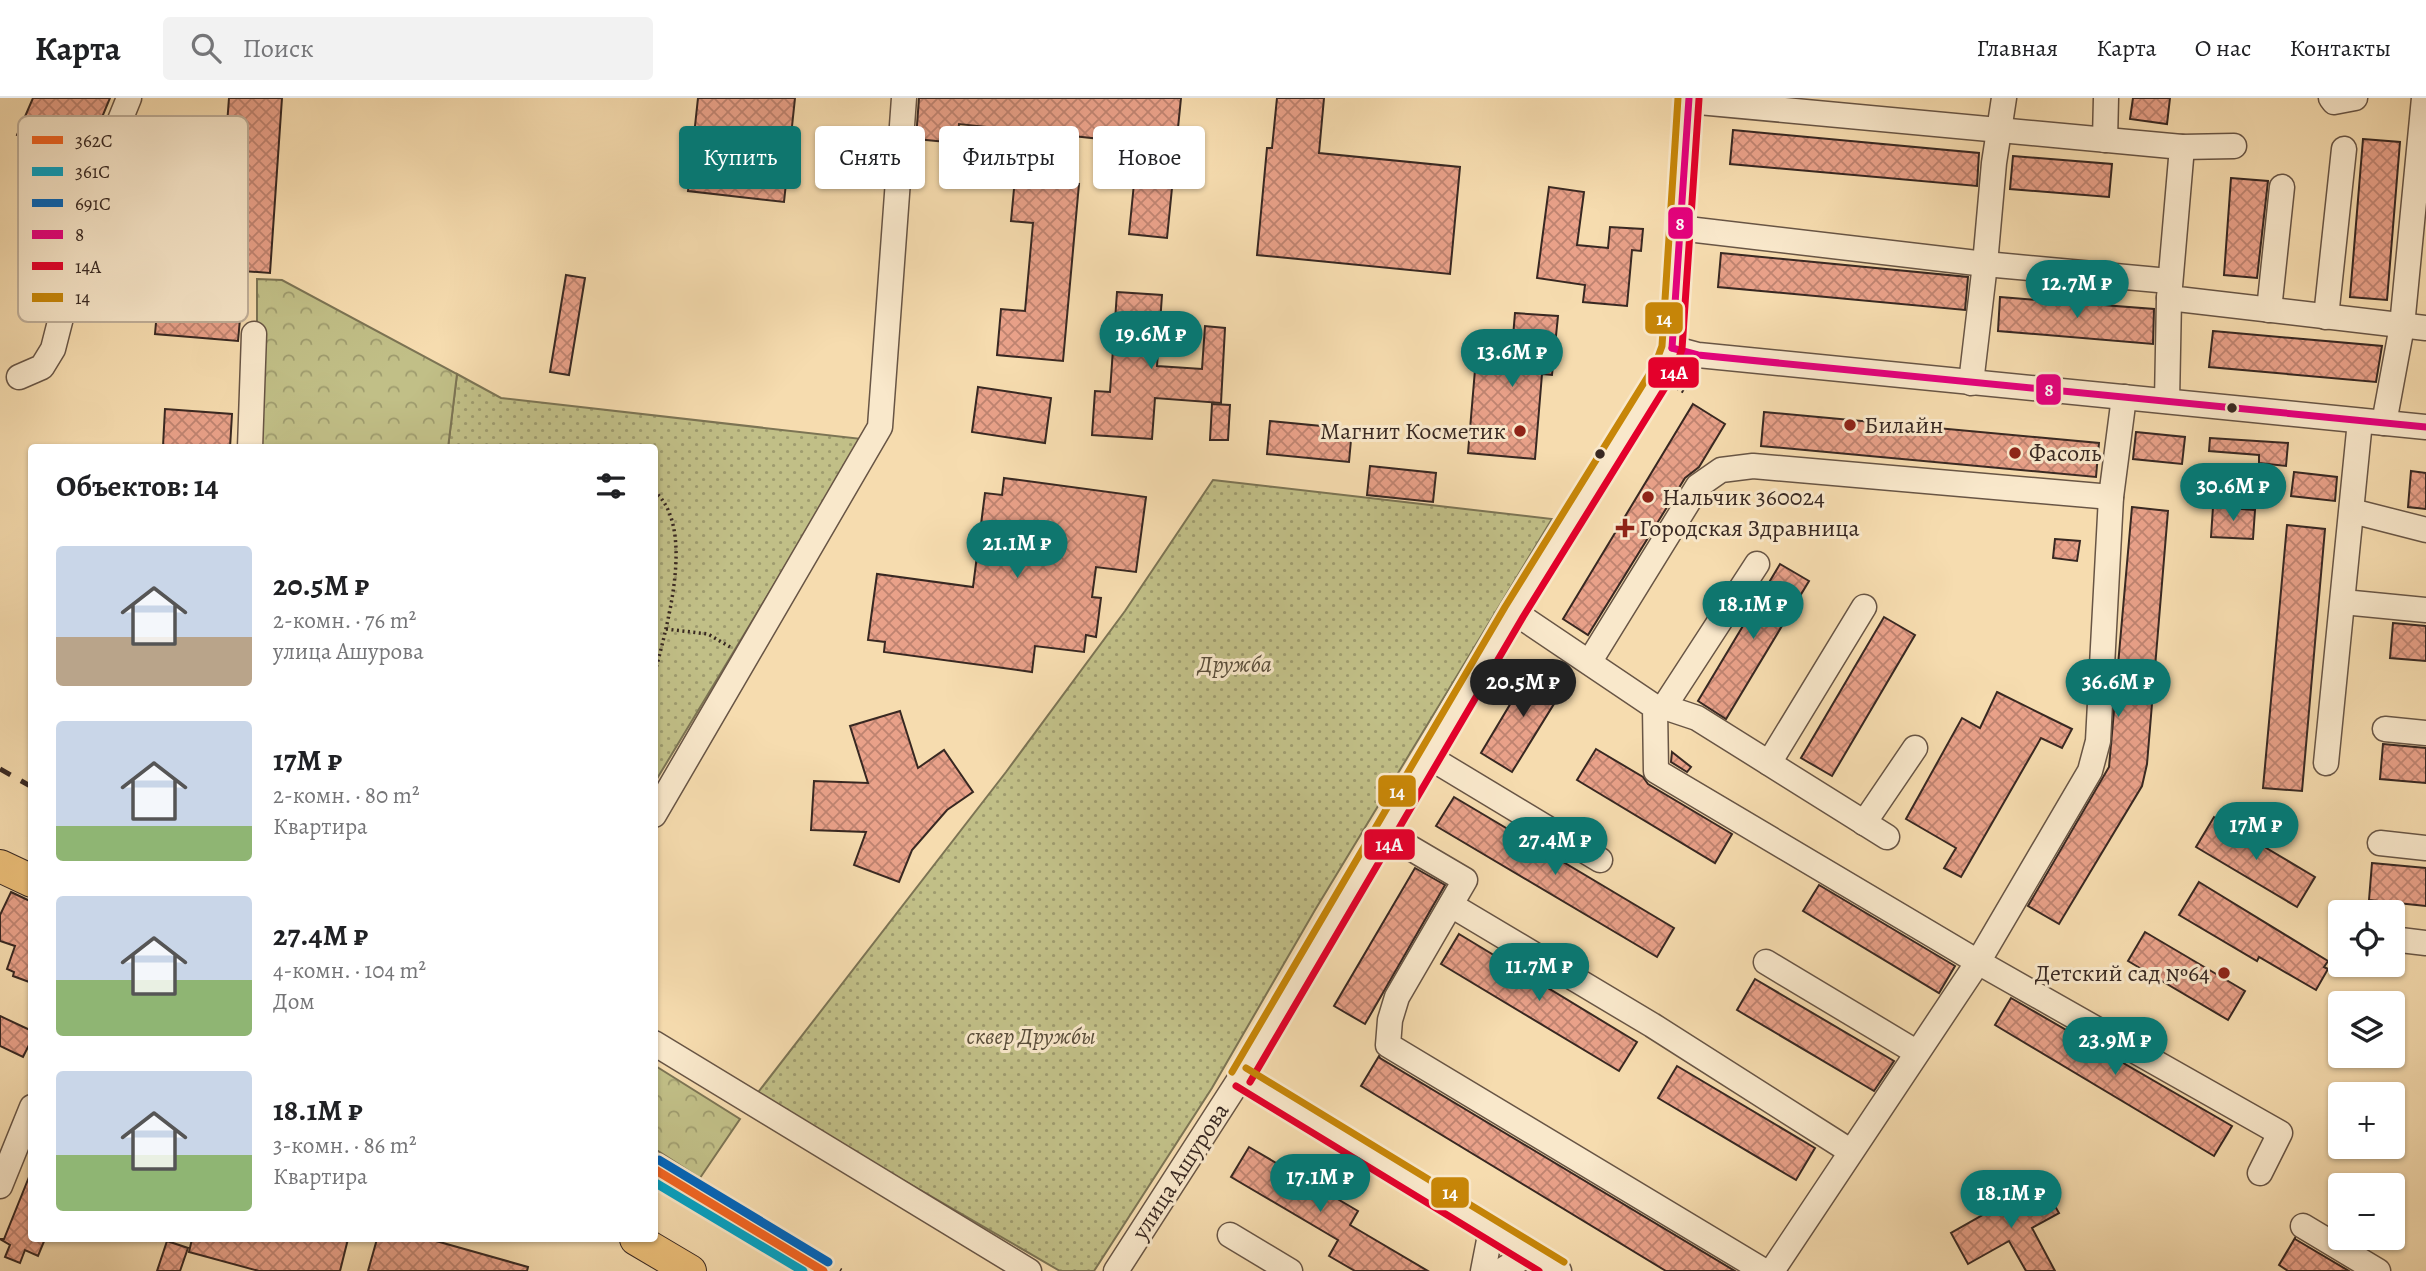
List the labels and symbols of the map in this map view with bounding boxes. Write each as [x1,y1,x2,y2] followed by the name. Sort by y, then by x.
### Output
[18,116,248,322] legend
[75,128,113,154] text: 362С
[75,159,110,185] text: 361С
[75,191,111,217] text: 691С
[1667,206,1694,240] line badge: 8
[1675,211,1685,237] text: 8
[75,222,84,248] text: 8
[75,254,102,280] text: 14А
[2012,260,2142,320] pin: 12.7M ₽
[75,285,90,311] text: 14
[1644,301,1684,335] line badge: 14
[1656,306,1672,332] text: 14
[1086,312,1216,371] pin: 19.6M ₽
[1447,330,1577,389] pin: 13.6M ₽
[1647,356,1700,389] line badge: 14А
[1660,360,1689,386] text: 14А
[2035,373,2062,406] line badge: 8
[2044,377,2054,403] text: 8
[2225,401,2239,415] unlabelled marker
[1864,409,1943,441] place label: Билайн
[1320,415,1506,447] place label: Магнит Косметик
[1842,417,1858,433] marker: Билайн
[1512,423,1528,439] marker: Магнит Косметик
[2029,437,2102,469] place label: Фасоль
[2007,445,2023,461] marker: Фасоль
[1593,447,1607,461] unlabelled marker
[2168,464,2298,523] pin: 30.6M ₽
[1662,481,1825,513] place label: Нальчик 360024
[1640,489,1656,505] marker: Нальчик 360024
[1639,512,1860,544] place label: Городская Здравница
[952,520,1082,580] pin: 21.1M ₽
[1617,520,1633,536] marker: Городская Здравница
[1688,582,1818,641] pin: 18.1M ₽
[1196,648,1272,680] park label: Дружба
[1458,660,1588,719] pin: 20.5M ₽
[2053,660,2183,719] pin: 36.6M ₽
[1377,774,1417,808] line badge: 14
[1389,779,1405,805] text: 14
[2207,802,2305,862] pin: 17M ₽
[1490,818,1620,877] pin: 27.4M ₽
[1363,828,1416,861] line badge: 14А
[1375,832,1404,858] text: 14А
[1474,944,1604,1003] pin: 11.7M ₽
[2035,957,2210,989] place label: Детский сад №64
[2216,965,2232,981] marker: Детский сад №64
[2050,1018,2180,1077] pin: 23.9M ₽
[966,1020,1096,1052] park label: сквер Дружбы
[1123,1096,1236,1247] street label: улица Ашурова
[1255,1154,1385,1214] pin: 17.1M ₽
[1946,1170,2076,1230] pin: 18.1M ₽
[1430,1176,1470,1209] line badge: 14
[1442,1180,1458,1206] text: 14

